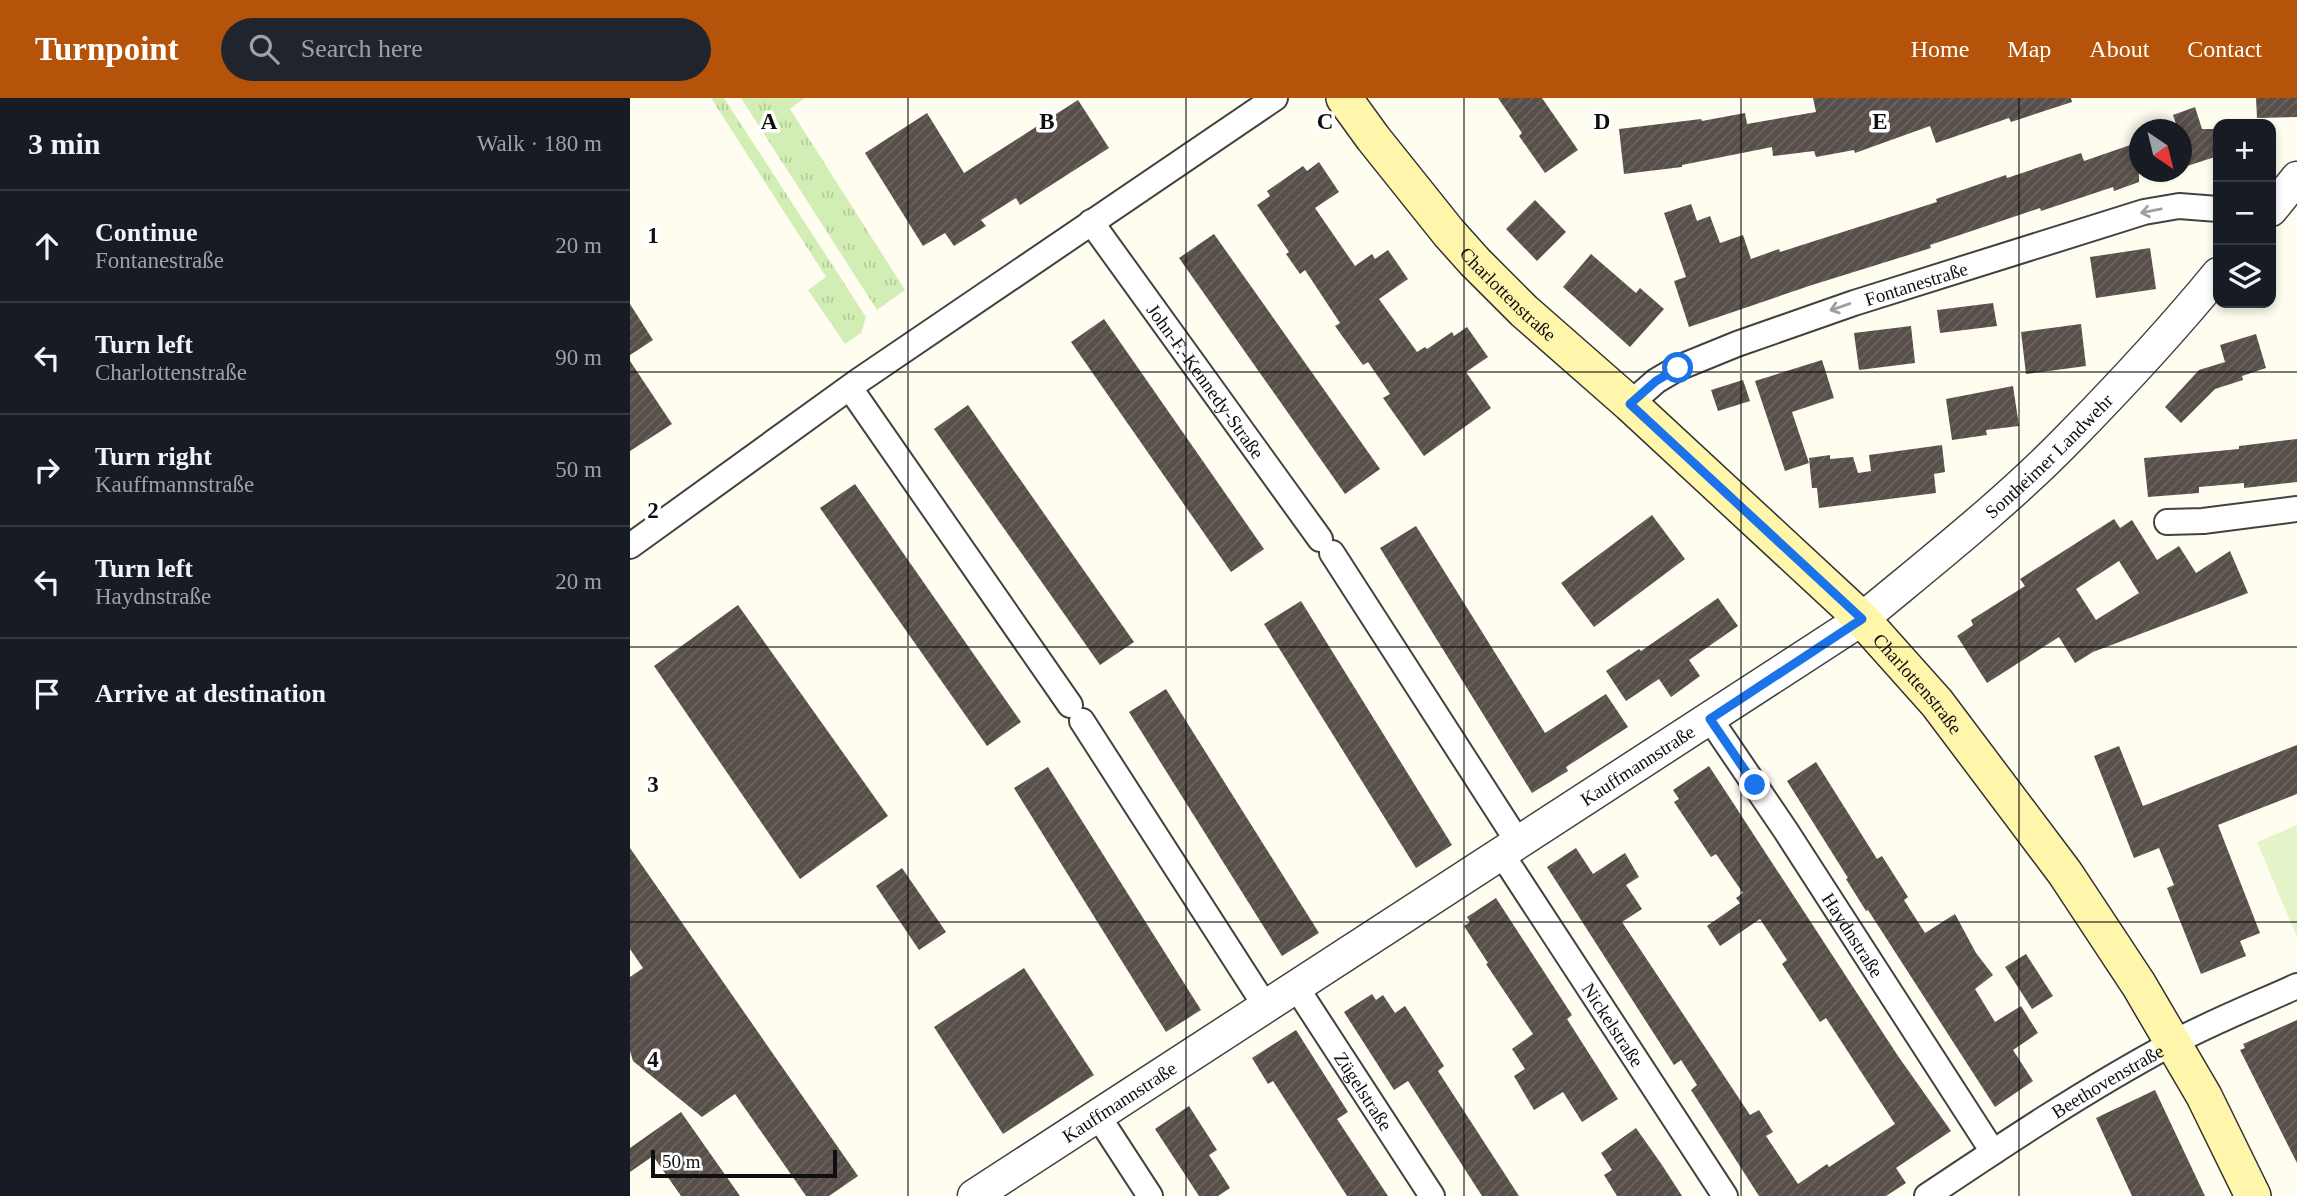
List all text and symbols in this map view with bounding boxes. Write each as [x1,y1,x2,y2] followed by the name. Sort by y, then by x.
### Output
[221,18,711,81] search box
[245,30,283,68] icon: search
[35,31,179,67] text: Turnpoint
[301,34,423,63] text: Search here
[1911,36,1969,62] text: Home
[2007,36,2051,62] text: Map
[2089,36,2149,62] text: About
[2187,36,2262,62] text: Contact
[761,109,778,134] text: A
[1039,109,1055,134] text: B
[1317,109,1333,134] text: C
[1594,109,1610,134] text: D
[1872,109,1888,134] text: E
[2129,119,2192,182] north arrow
[2213,119,2276,308] map controls
[2213,119,2276,182] button: +
[28,127,101,160] text: 3 min
[477,131,602,156] text: Walk · 180 m
[2213,182,2276,245] button: −
[2140,205,2163,218] one-way arrow
[95,218,198,247] text: Continue
[647,223,659,248] text: 1
[28,227,66,265] icon: ahead
[555,233,602,258] text: 20 m
[1456,242,1561,345] street label: Charlottenstraße
[2213,245,2276,308] button: layers
[95,248,224,273] text: Fontanestraße
[1862,258,1970,310] street label: Fontanestraße
[1143,299,1269,462] street label: John-F.-Kennedy-Straße
[1829,302,1851,314] one-way arrow
[95,330,193,359] text: Turn left
[28,339,66,377] icon: left
[555,345,602,370] text: 90 m
[1662,352,1693,383] route start
[95,360,247,385] text: Charlottenstraße
[1981,389,2117,522] street label: Sontheimer Landwehr
[95,442,212,471] text: Turn right
[28,451,66,489] icon: right
[555,457,602,482] text: 50 m
[95,472,254,497] text: Kauffmannstraße
[647,498,659,523] text: 2
[95,554,193,583] text: Turn left
[28,563,66,601] icon: left
[555,569,602,594] text: 20 m
[95,584,211,609] text: Haydnstraße
[1869,629,1967,738] street label: Charlottenstraße
[28,675,66,713] icon: arrive
[95,679,326,708] text: Arrive at destination
[1576,720,1698,810] street label: Kauffmannstraße
[1739,769,1770,800] route end
[647,772,659,797] text: 3
[1818,889,1888,981] street label: Haydnstraße
[1578,979,1648,1071] street label: Nickelstraße
[2047,1040,2167,1122] street label: Beethovenstraße
[647,1047,659,1072] text: 4
[1330,1048,1397,1134] street label: Zügelstraße
[1058,1057,1180,1146] street label: Kauffmannstraße
[651,1147,836,1179] scale bar
[662,1151,701,1172] text: 50 m

